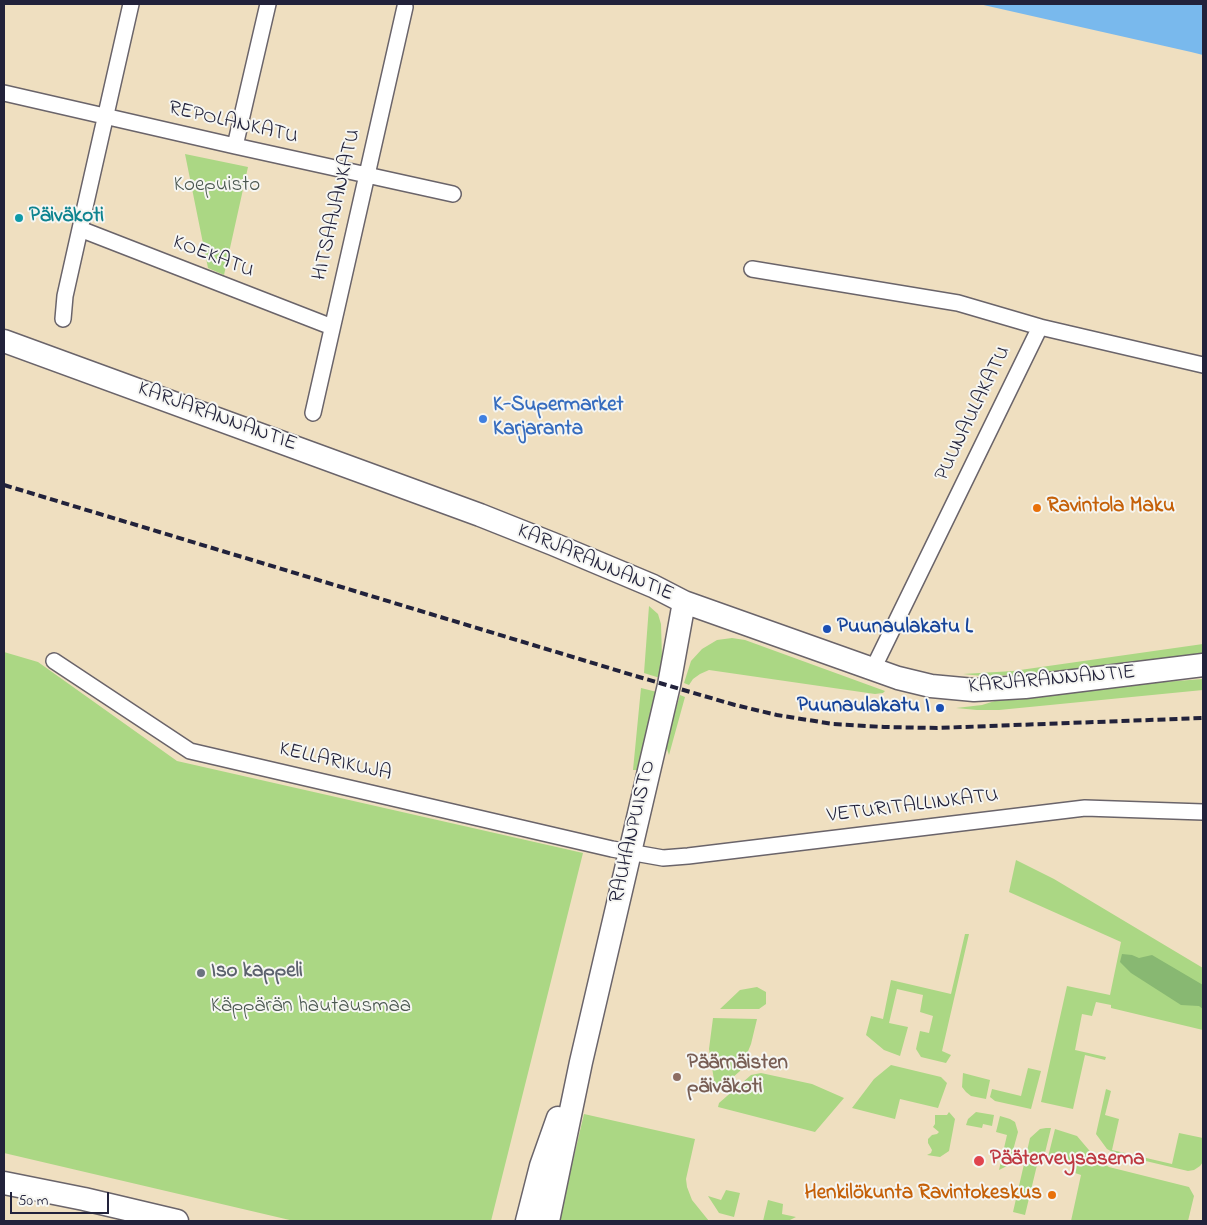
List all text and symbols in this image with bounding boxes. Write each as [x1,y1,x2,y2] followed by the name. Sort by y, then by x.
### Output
[166,97,300,151] street label: REPOLANKATU
[308,127,368,283] street label: HITSAAJANKATU
[174,174,260,200] park label: Koepuisto
[29,205,104,231] place label: Päiväkoti
[13,212,25,224] marker: Päiväkoti
[169,231,257,285] street label: KOEKATU
[930,342,1018,486] street label: PUUNAULAKATU
[134,377,300,459] street label: KARJARANNANTIE
[493,394,624,444] place label: K-Supermarket Karjaranta
[477,413,489,425] marker: K-Supermarket Karjaranta
[1047,495,1175,521] place label: Ravintola Maku
[1031,502,1043,514] marker: Ravintola Maku
[513,520,677,608] street label: KARJARANNANTIE
[837,616,973,642] place label: Puunaulakatu L
[821,623,833,635] marker: Puunaulakatu L
[967,661,1137,701] street label: KARJARANNANTIE
[797,695,930,721] place label: Puunaulakatu I
[934,702,946,714] marker: Puunaulakatu I
[276,738,394,788] street label: KELLARIKUJA
[605,758,663,906] street label: RAUHANPUISTO
[826,784,1000,830] street label: VETURITALLINKATU
[211,960,303,986] place label: Iso kappeli
[195,967,207,979] marker: Iso kappeli
[211,995,411,1021] park label: Käppärän hautausmaa
[687,1052,788,1102] place label: Päärnäisten päiväkoti
[671,1071,683,1083] marker: Päärnäisten päiväkoti
[990,1148,1145,1174] place label: Pääterveysasema
[972,1154,986,1168] marker: Pääterveysasema
[12,1182,111,1214] scale bar
[804,1182,1042,1208] place label: Henkilökunta Ravintokeskus
[1046,1189,1058,1201] marker: Henkilökunta Ravintokeskus
[18,1190,48,1212] text: 50 m

